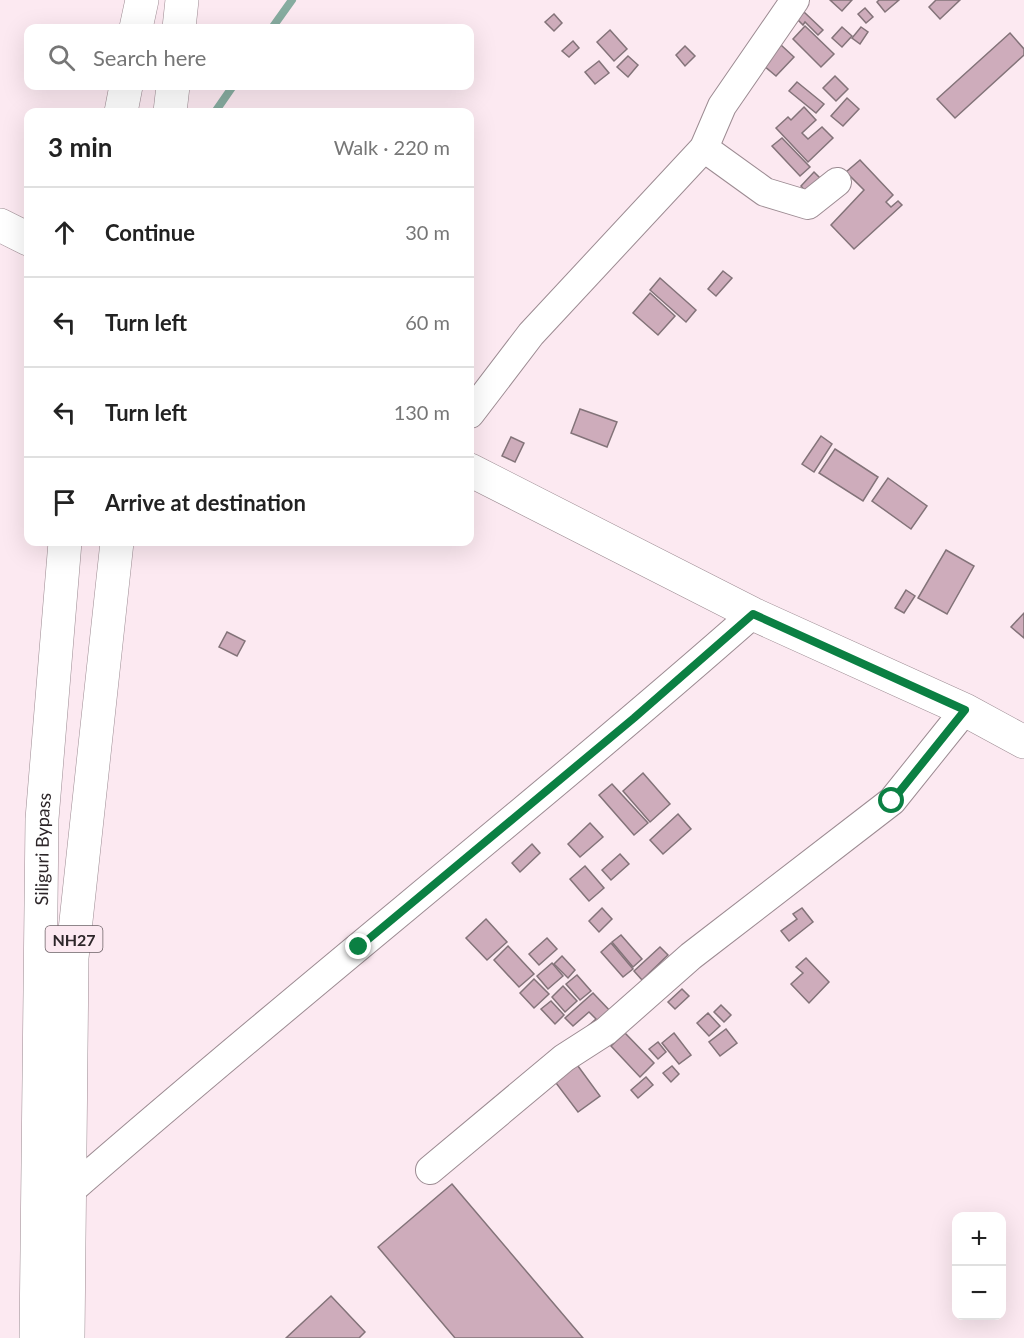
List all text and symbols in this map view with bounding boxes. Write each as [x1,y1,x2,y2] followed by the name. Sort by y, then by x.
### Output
[24,24,474,90] search box
[45,41,78,74] icon: search
[93,44,206,71] text: Search here
[48,131,112,163] text: 3 min
[334,135,450,159] text: Walk · 220 m
[48,216,81,249] icon: ahead
[105,219,195,246] text: Continue
[405,220,450,244] text: 30 m
[48,306,81,339] icon: left
[105,309,187,336] text: Turn left
[405,310,450,334] text: 60 m
[48,396,81,429] icon: left
[105,399,187,426] text: Turn left
[394,400,450,424] text: 130 m
[48,486,81,519] icon: arrive
[105,489,306,516] text: Arrive at destination
[878,787,904,813] route start
[30,792,55,906] street label: Siliguri Bypass
[46,926,103,952] road number: NH27
[345,933,371,959] route end
[952,1212,1006,1320] map controls
[952,1212,1006,1266] button: +
[952,1266,1006,1320] button: −

